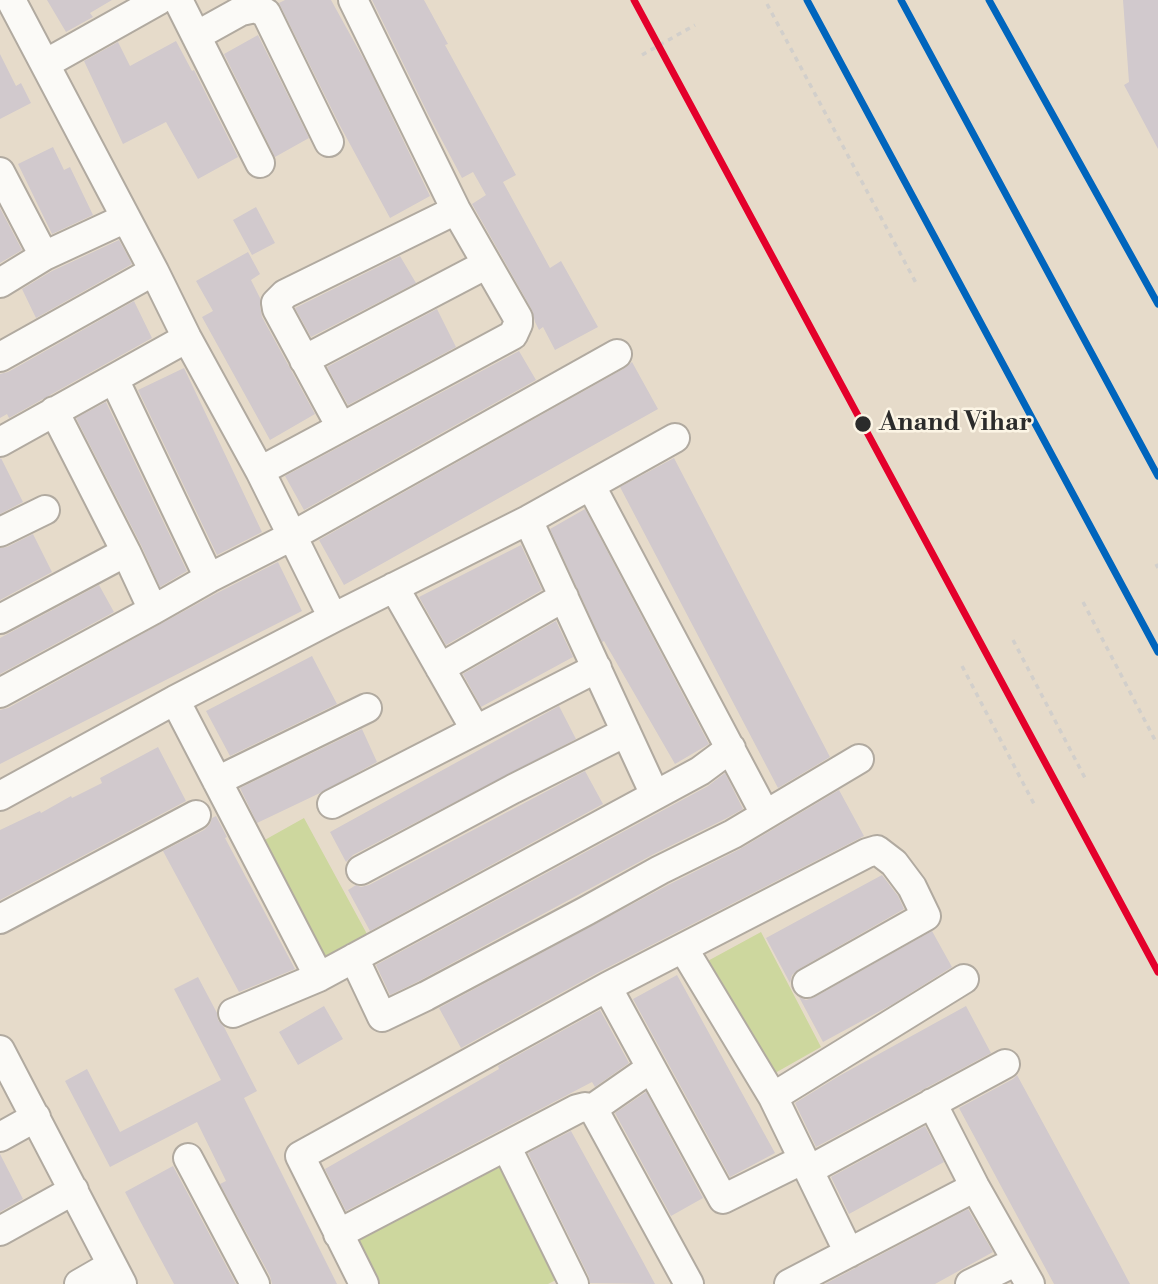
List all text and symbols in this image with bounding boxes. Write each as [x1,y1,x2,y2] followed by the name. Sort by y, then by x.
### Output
[879,408,1032,440] place label: Anand Vihar
[853,414,873,434] marker: Anand Vihar

